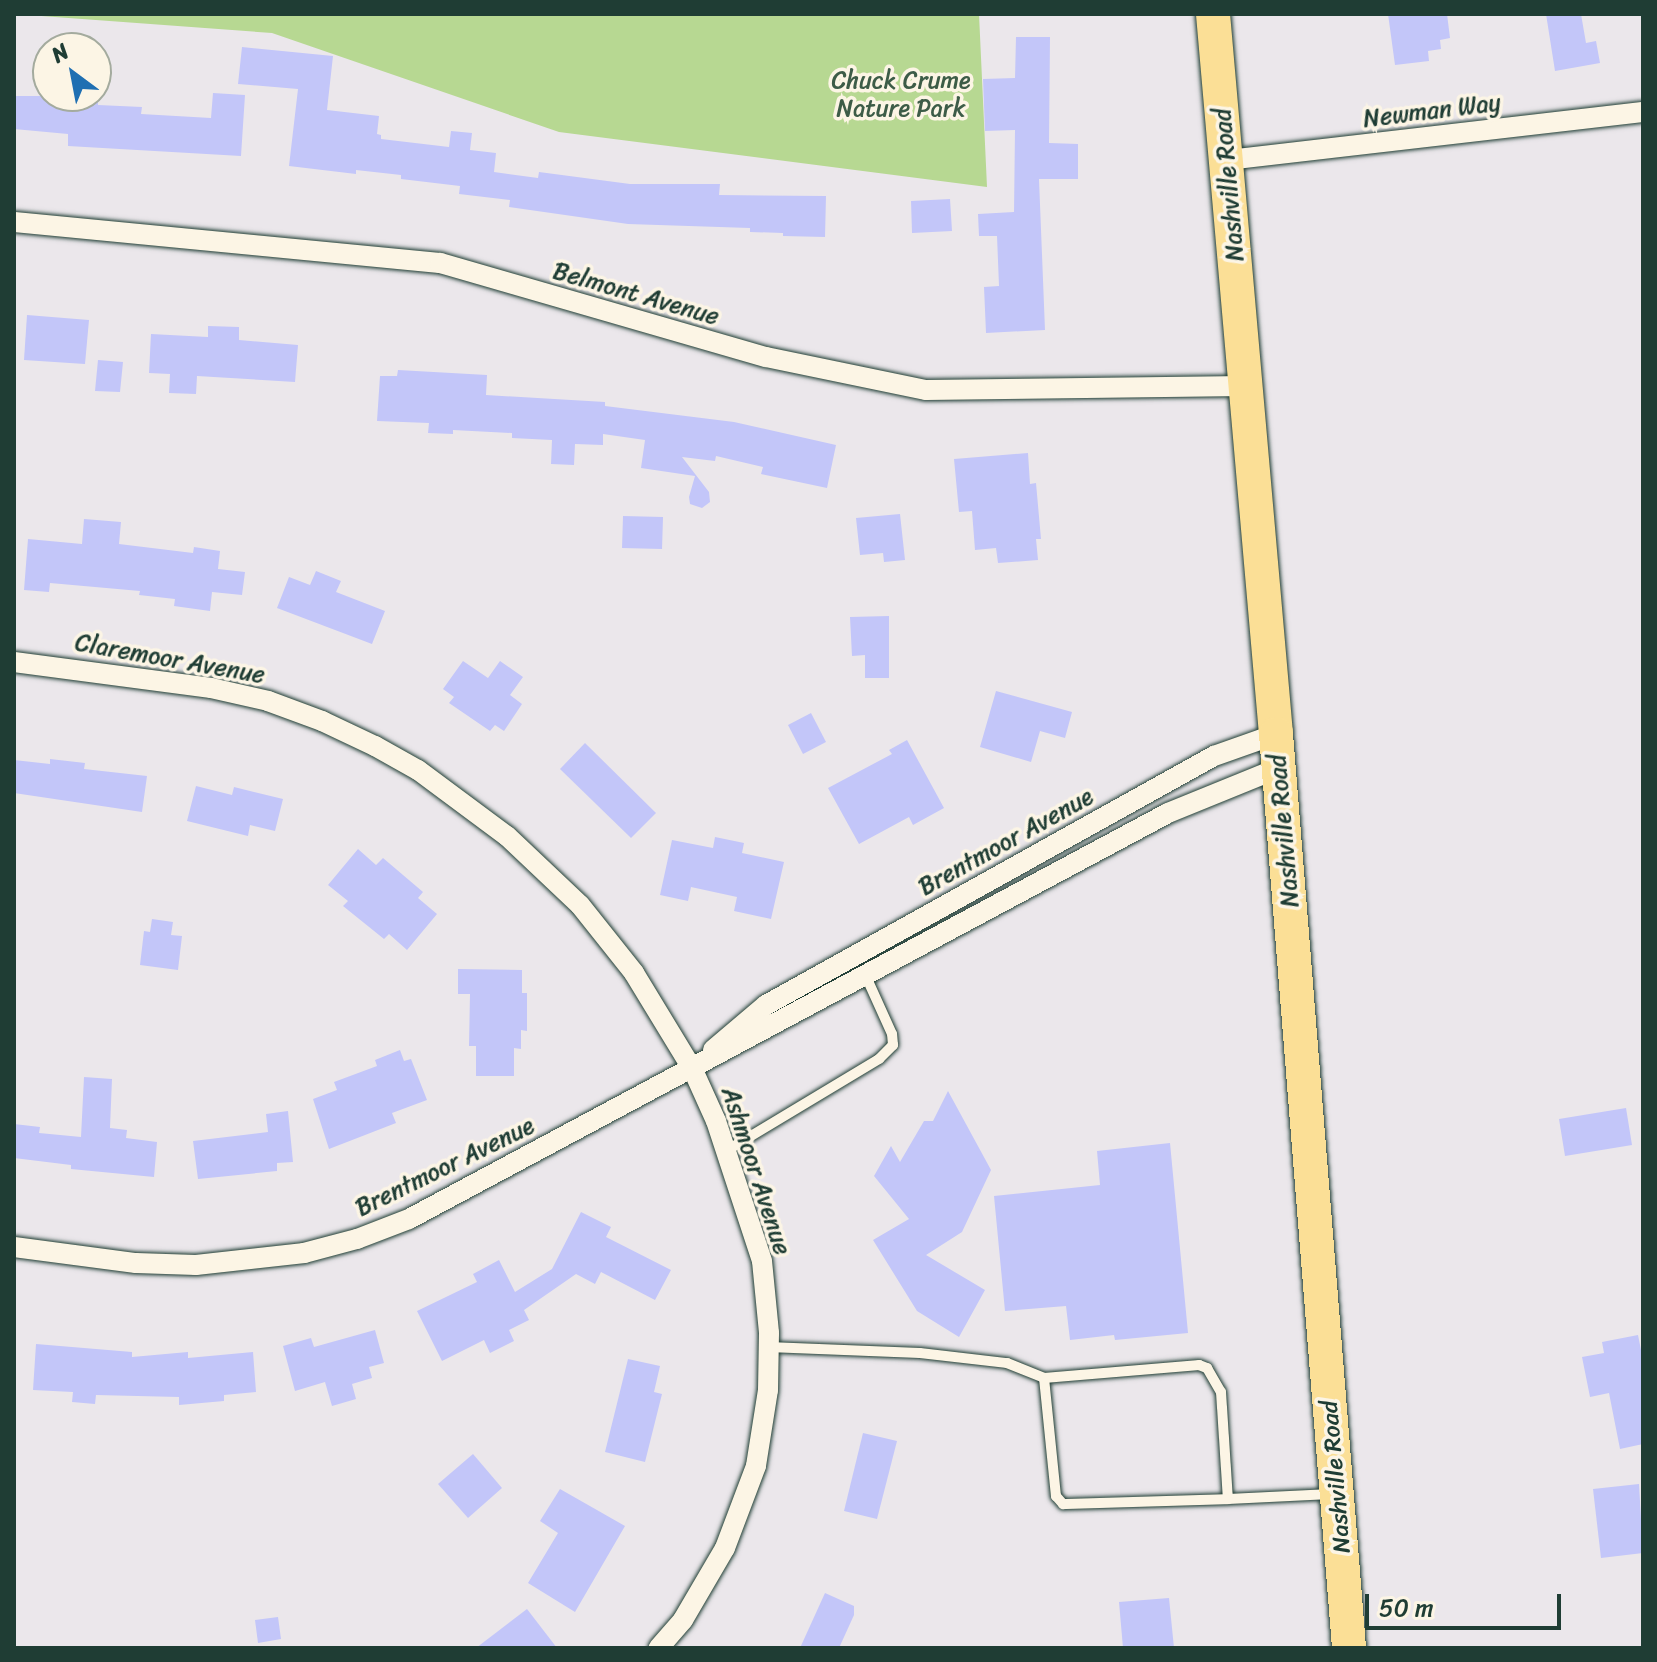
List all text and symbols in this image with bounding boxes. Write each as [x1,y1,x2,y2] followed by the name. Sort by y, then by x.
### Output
[32,32,112,112] north arrow
[43,32,77,73] text: N
[831,67,971,123] park label: Chuck Crume Nature Park
[1362,88,1502,134] street label: Newman Way
[1208,108,1250,262] street label: Nashville Road
[550,257,722,331] street label: Belmont Avenue
[73,628,267,690] street label: Claremoor Avenue
[1263,754,1305,908] street label: Nashville Road
[914,782,1098,902] street label: Brentmoor Avenue
[715,1083,797,1259] street label: Ashmoor Avenue
[351,1111,539,1223] street label: Brentmoor Avenue
[1315,1400,1357,1554] street label: Nashville Road
[1369,1578,1565,1628] scale bar
[1379,1587,1434,1629] text: 50 m

